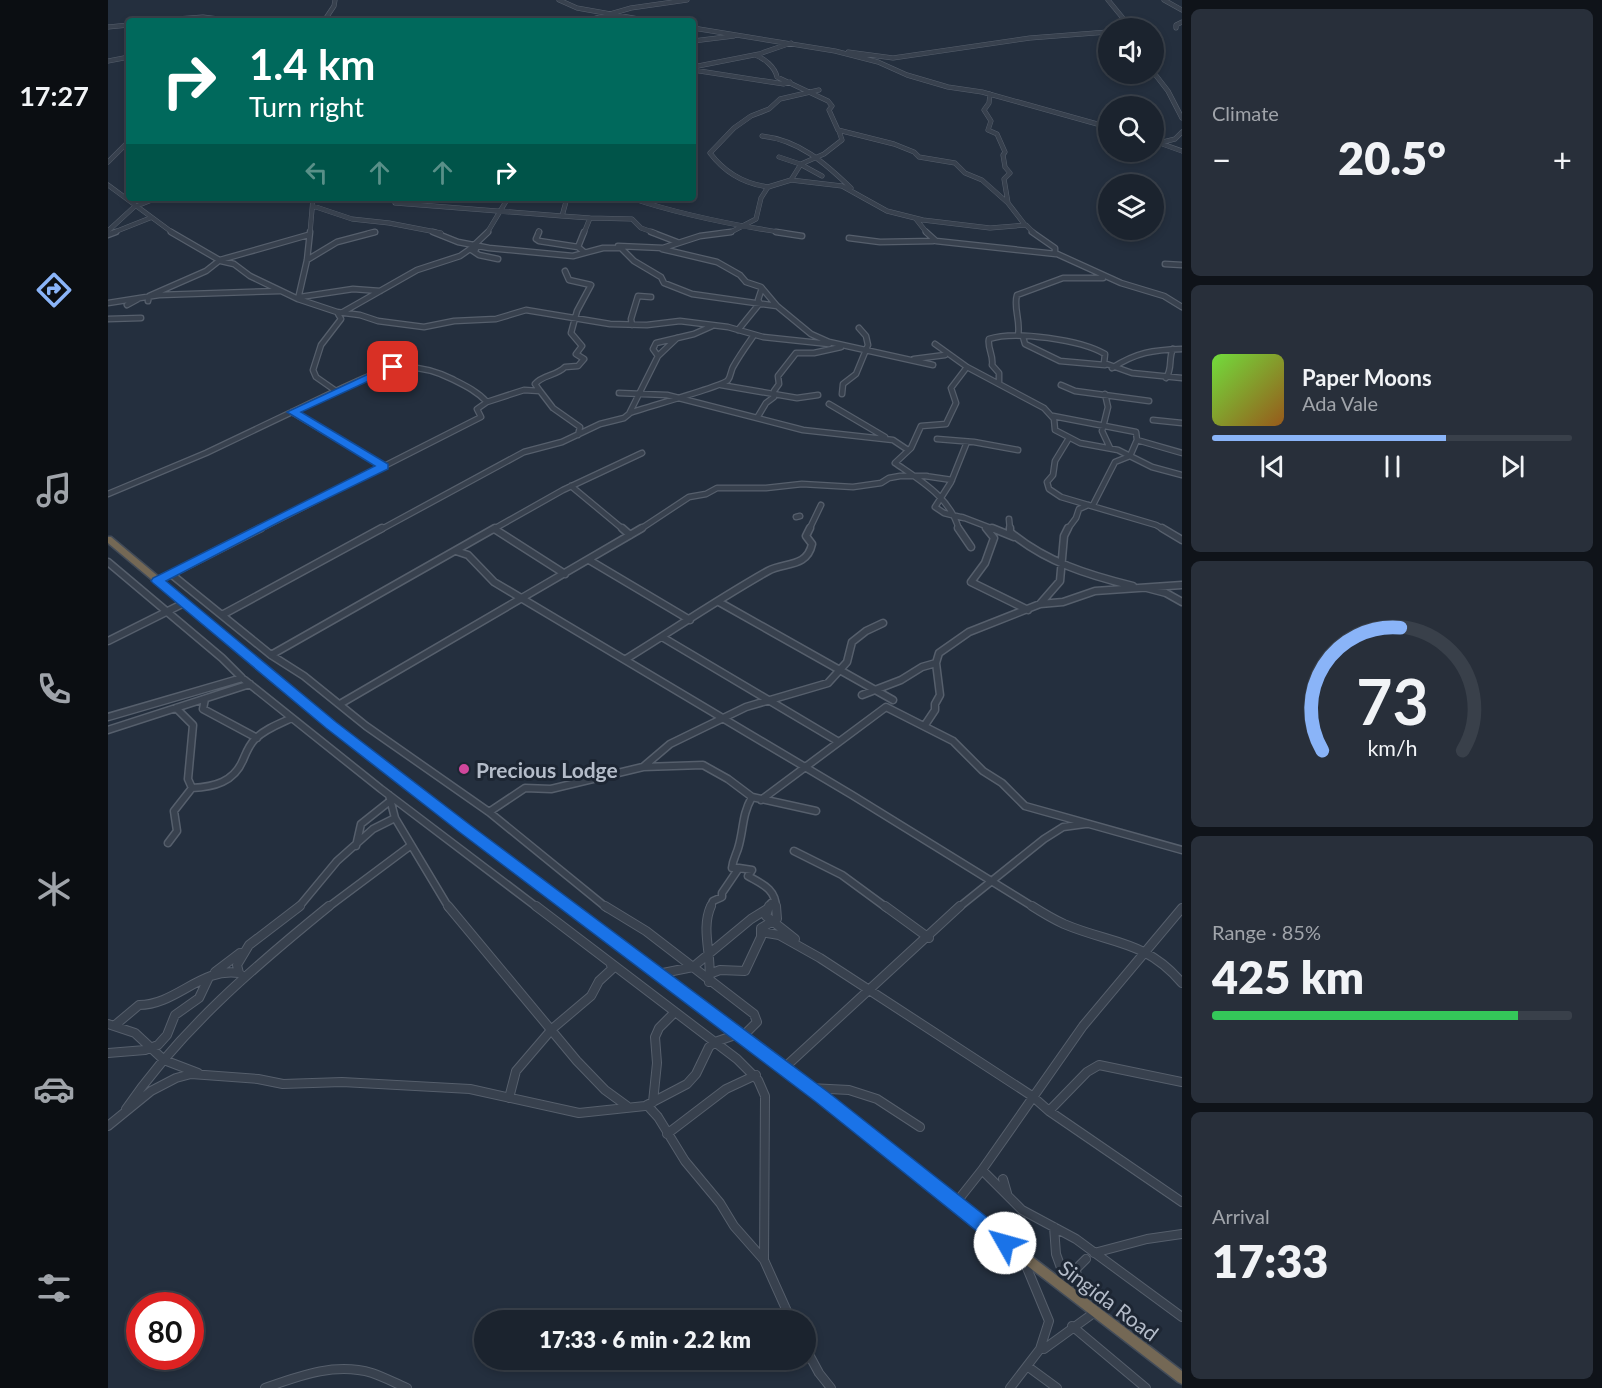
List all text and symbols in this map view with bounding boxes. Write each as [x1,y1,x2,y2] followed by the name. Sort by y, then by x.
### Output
[1098,18,1164,240] map controls
[1098,18,1164,84] button: sound
[249,39,376,89] text: 1.4 km
[150,42,228,120] icon: right
[19,79,89,112] text: 17:27
[249,90,364,123] text: Turn right
[1098,96,1164,162] button: search
[1212,101,1279,125] text: Climate
[1338,131,1446,185] text: 20.5°
[1212,139,1231,179] text: −
[1553,139,1572,179] text: +
[300,156,333,189] icon: left
[363,156,396,189] icon: ahead
[426,156,459,189] icon: ahead
[489,156,522,189] icon: right
[1098,174,1164,240] button: layers
[33,269,75,311] icon: directions
[367,341,418,392] pin
[376,350,409,383] icon: arrive
[1302,364,1432,391] text: Paper Moons
[1302,391,1378,415] text: Ada Vale
[1256,450,1289,483] icon: previous
[1376,450,1409,483] icon: pause
[1496,450,1529,483] icon: next
[33,469,75,511] icon: music
[1356,663,1428,738] text: 73
[33,668,75,710] icon: phone
[1367,735,1417,761] text: km/h
[476,757,618,782] place label: Precious Lodge
[457,762,471,776] marker: Precious Lodge
[33,868,75,910] icon: climate
[1212,920,1321,944] text: Range · 85%
[1212,950,1364,1004] text: 425 km
[33,1068,75,1110] icon: car
[1212,1204,1270,1228] text: Arrival
[973,1211,1037,1275] position arrow
[1212,1234,1328,1288] text: 17:33
[1054,1254,1164,1346] street label: Singida Road
[33,1267,75,1309] icon: filters
[126,1292,204,1370] speed limit sign: 80
[539,1326,751,1353] text: 17:33 · 6 min · 2.2 km

